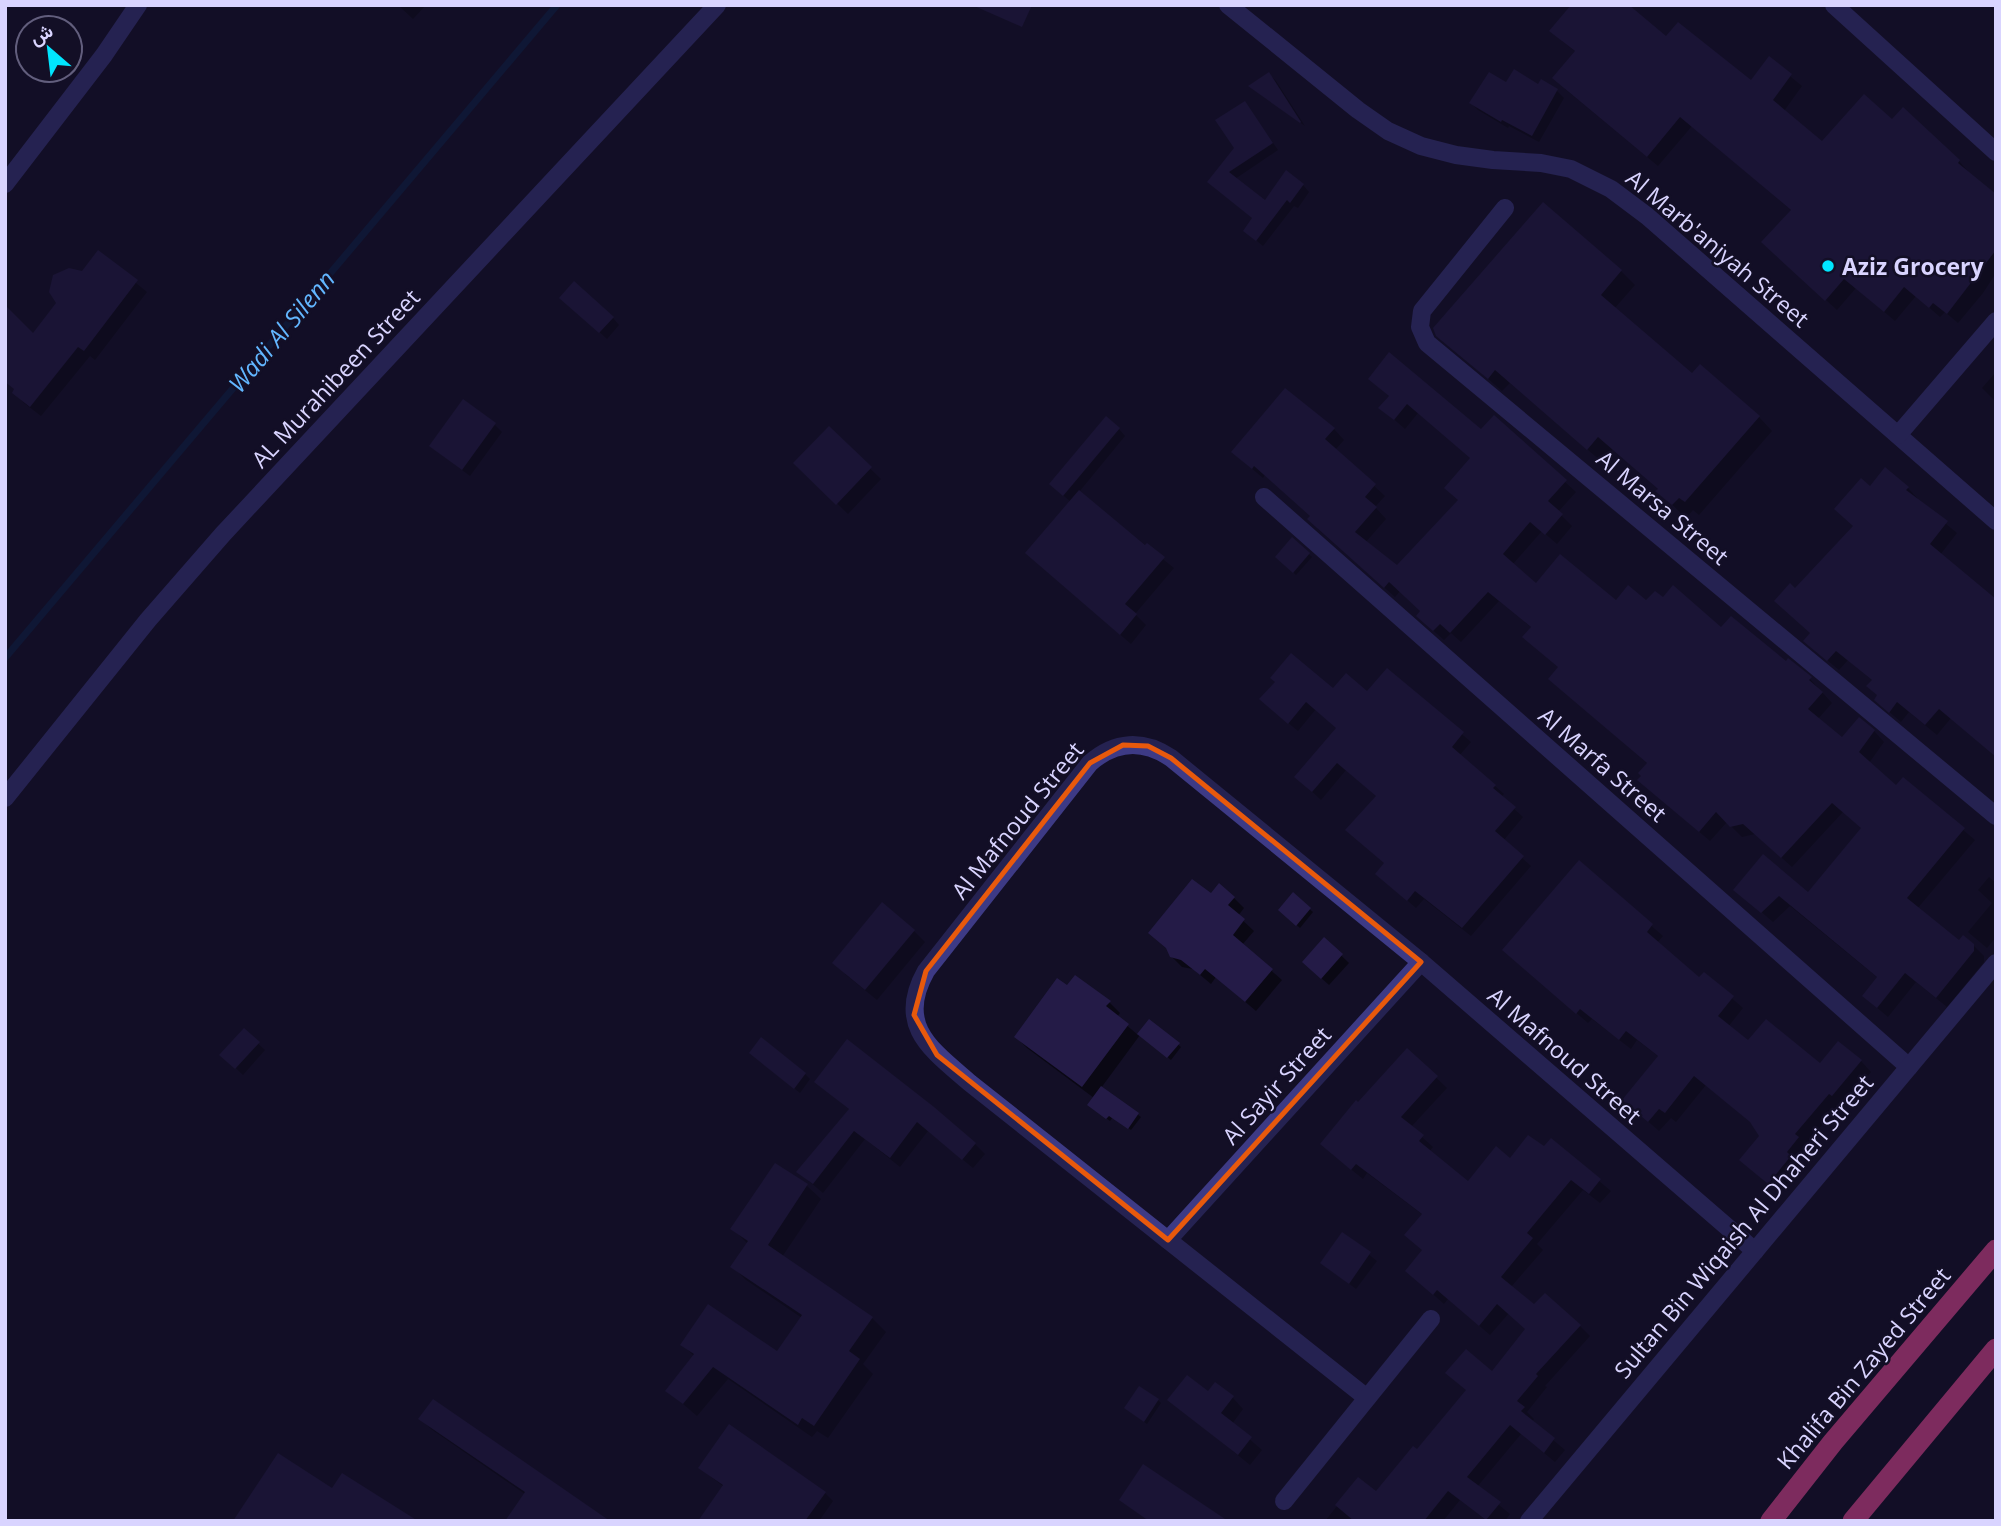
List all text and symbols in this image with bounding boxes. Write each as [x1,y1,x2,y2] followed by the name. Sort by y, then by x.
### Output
[14,14,84,84] north arrow
[25,17,57,51] text: ش
[1620,162,1816,334] street label: Al Marb'aniyah Street
[1842,250,1984,282] place label: Aziz Grocery
[1820,258,1836,274] marker: Aziz Grocery
[220,263,342,399] water label: Wadi Al Silenn
[244,282,426,474] street label: AL Murahibeen Street
[1590,442,1736,572] street label: Al Marsa Street
[1532,699,1674,829] street label: Al Marfa Street
[944,735,1090,905] street label: Al Mafnoud Street
[1481,979,1649,1131] street label: Al Mafnoud Street
[1214,1019,1338,1151] street label: Al Sayir Street
[1606,1067,1880,1385] street label: Sultan Bin Wiqaish Al Dhaheri Street
[1769,1260,1957,1476] street label: Khalifa Bin Zayed Street

